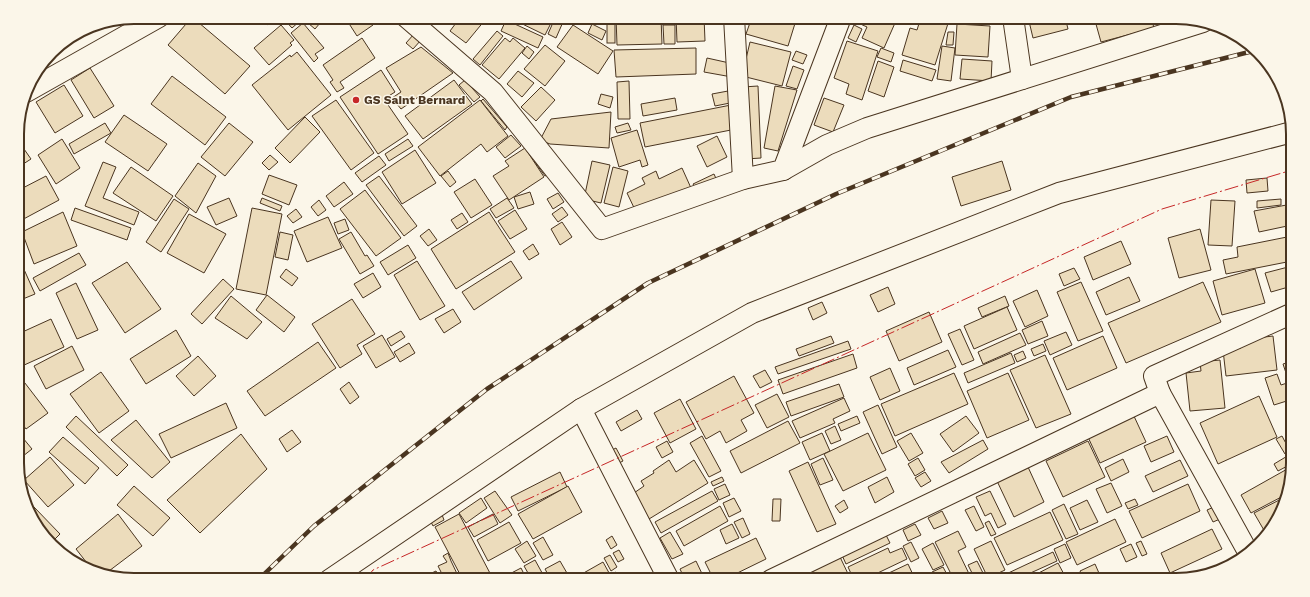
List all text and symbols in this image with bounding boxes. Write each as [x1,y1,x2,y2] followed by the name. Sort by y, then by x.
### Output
[364,93,465,107] place label: GS Saint Bernard
[351,95,361,105] marker: GS Saint Bernard

